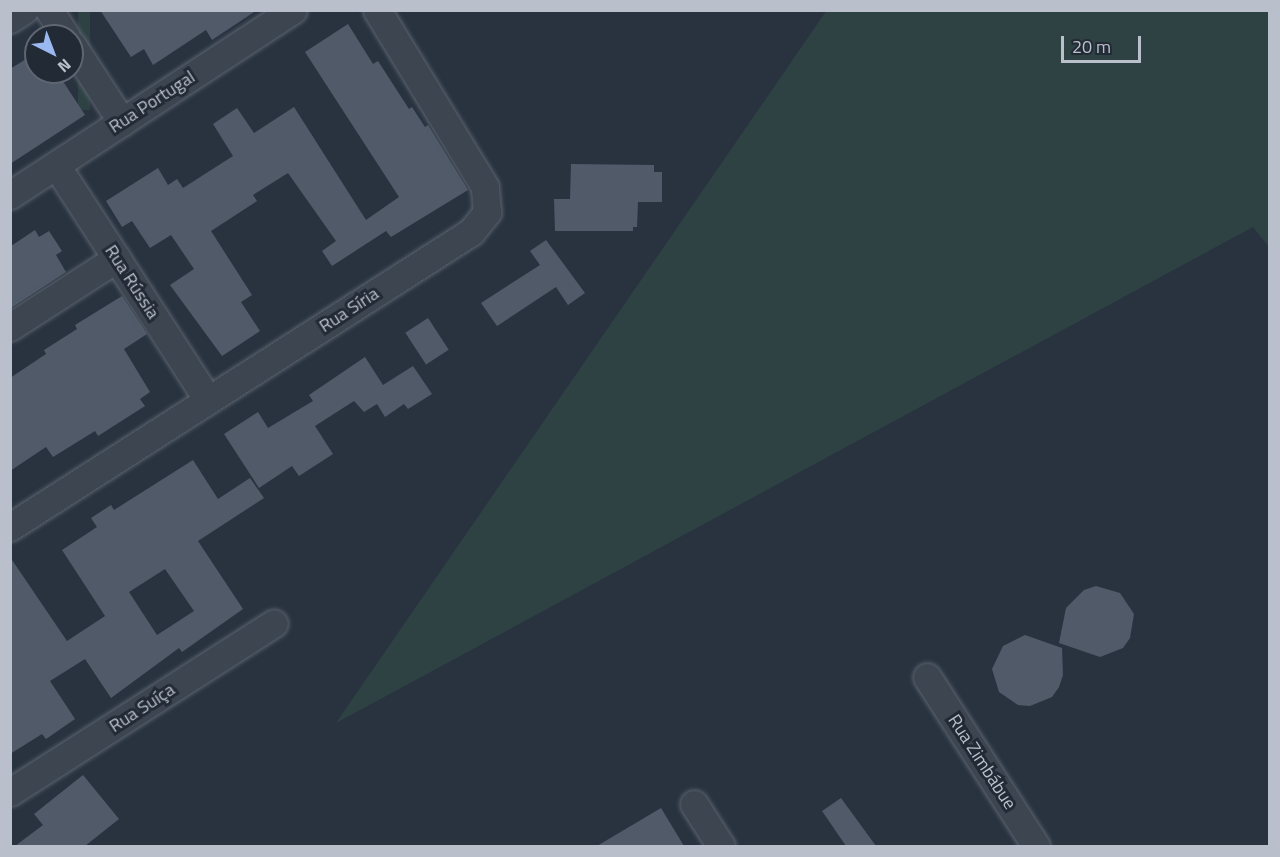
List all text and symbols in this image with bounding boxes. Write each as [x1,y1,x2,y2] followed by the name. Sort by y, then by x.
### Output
[24,24,84,84] north arrow
[1064,24,1144,62] scale bar
[1072,33,1111,60] text: 20 m
[53,53,77,79] text: N
[105,66,199,138] street label: Rua Portugal
[100,241,164,323] street label: Rua Rússia
[315,283,383,337] street label: Rua Síria
[105,679,179,737] street label: Rua Suíça
[943,710,1021,814] street label: Rua Zimbábue

